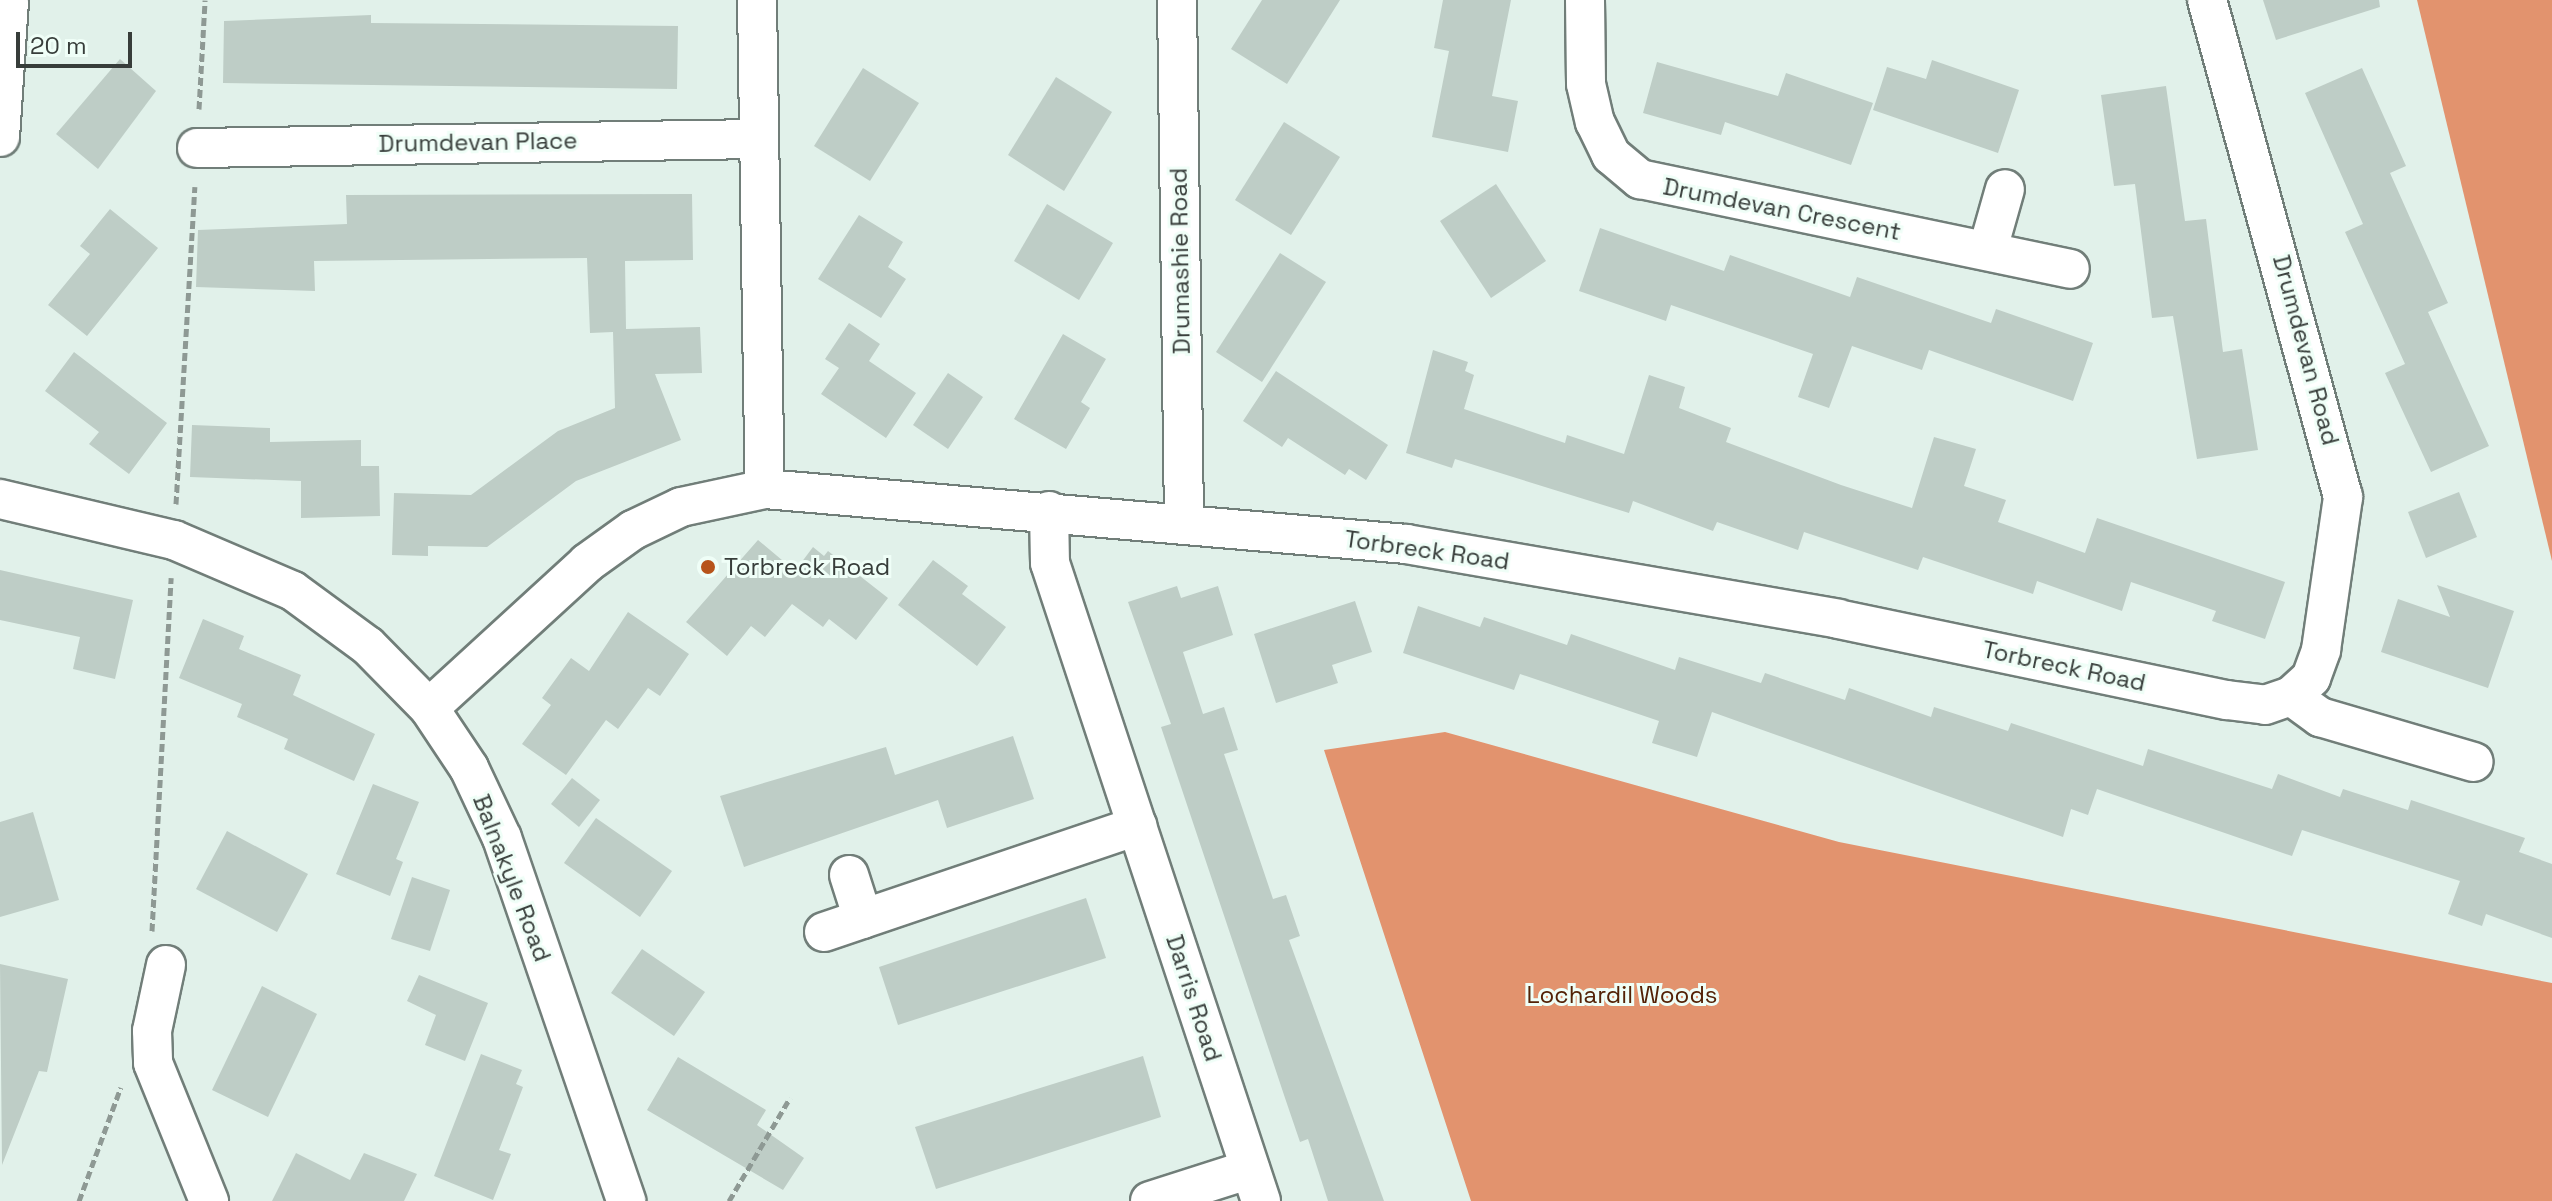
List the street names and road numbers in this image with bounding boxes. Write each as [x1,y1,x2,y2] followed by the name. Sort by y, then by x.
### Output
[378,126,578,158] street label: Drumdevan Place
[1164,168,1196,354] street label: Drumashie Road
[1661,172,1903,246] street label: Drumdevan Crescent
[2267,252,2345,448] street label: Drumdevan Road
[1343,524,1511,576] street label: Torbreck Road
[1980,635,2148,697] street label: Torbreck Road
[467,790,557,966] street label: Balnakyle Road
[1160,931,1228,1065] street label: Darris Road

